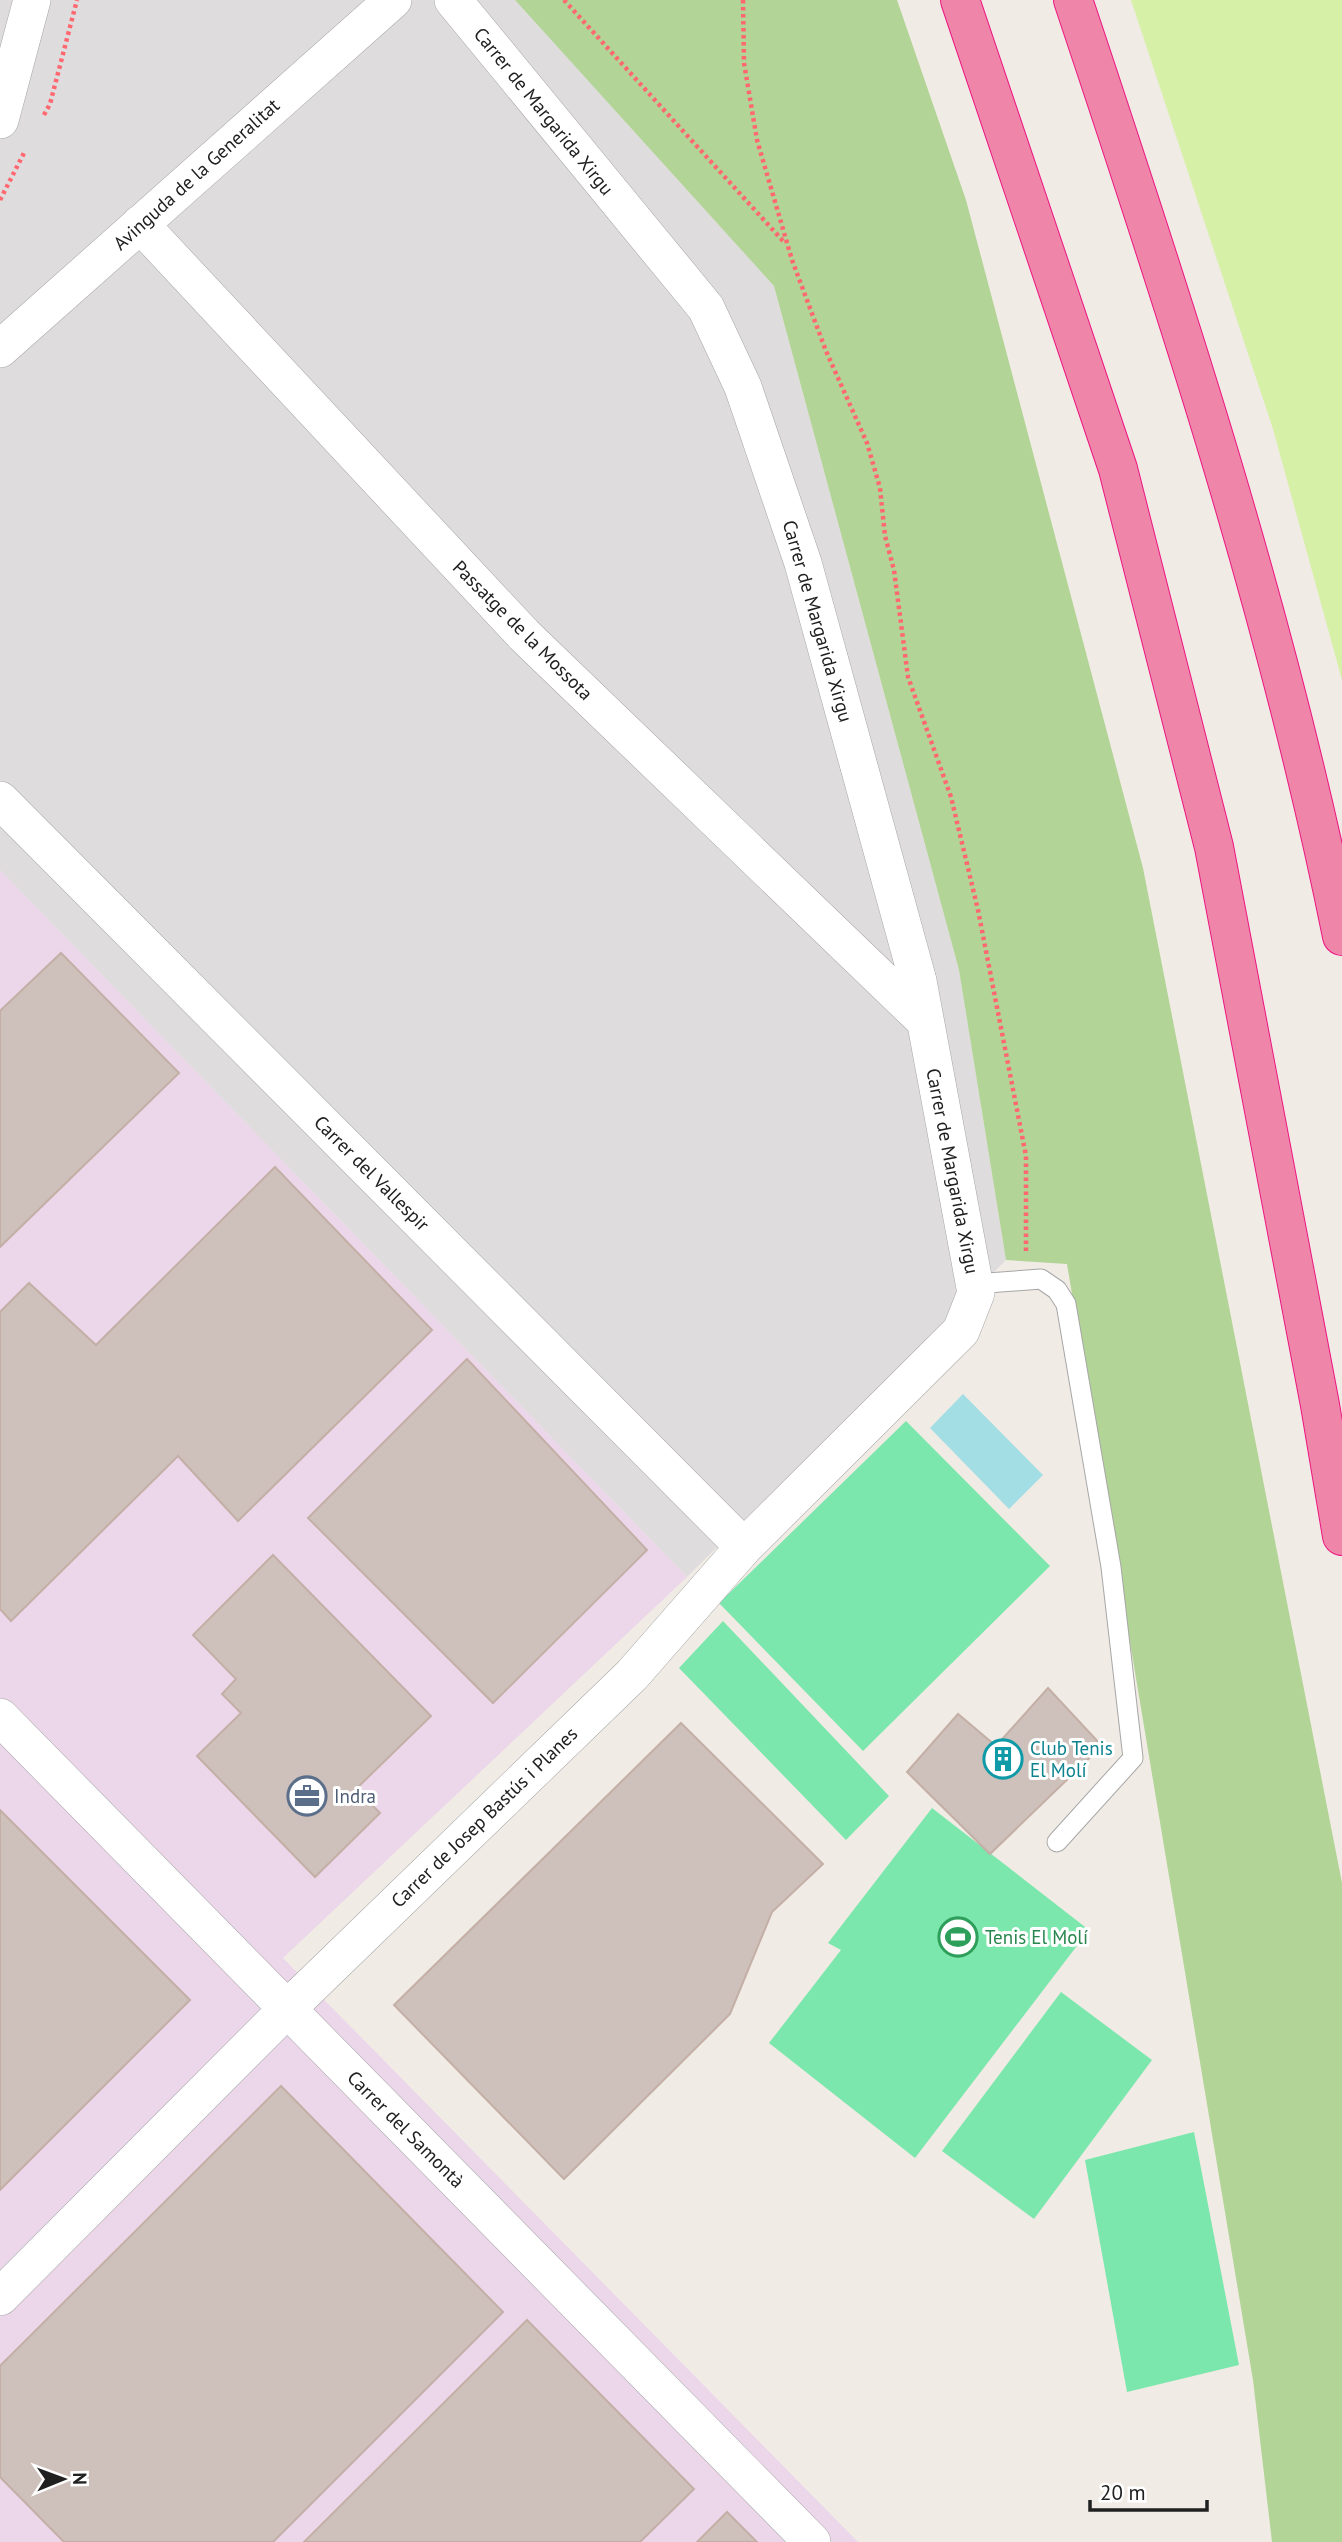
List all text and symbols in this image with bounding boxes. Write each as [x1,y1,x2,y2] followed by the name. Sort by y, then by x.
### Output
[469,22,619,200] street label: Carrer de Margarida Xirgu
[108,93,284,255] street label: Avinguda de la Generalitat
[778,517,858,725] street label: Carrer de Margarida Xirgu
[448,555,598,705] street label: Passatge de la Mossota
[921,1066,985,1276] street label: Carrer de Margarida Xirgu
[309,1110,435,1236] street label: Carrer del Vallespir
[386,1722,582,1912] street label: Carrer de Josep Bastús i Planes
[1030,1736,1113,1782] place label: Club Tenis El Molí
[982,1738,1024,1780] building icon: Club Tenis El Molí
[286,1775,328,1817] office icon: Indra
[334,1784,376,1808] place label: Indra
[937,1916,979,1958] sports icon: Tenis El Molí
[985,1925,1088,1949] place label: Tenis El Molí
[342,2065,470,2193] street label: Carrer del Samontà
[28,2444,98,2514] north arrow
[1090,2468,1207,2512] scale bar
[68,2472,92,2485] text: N
[1100,2479,1146,2506] text: 20 m

